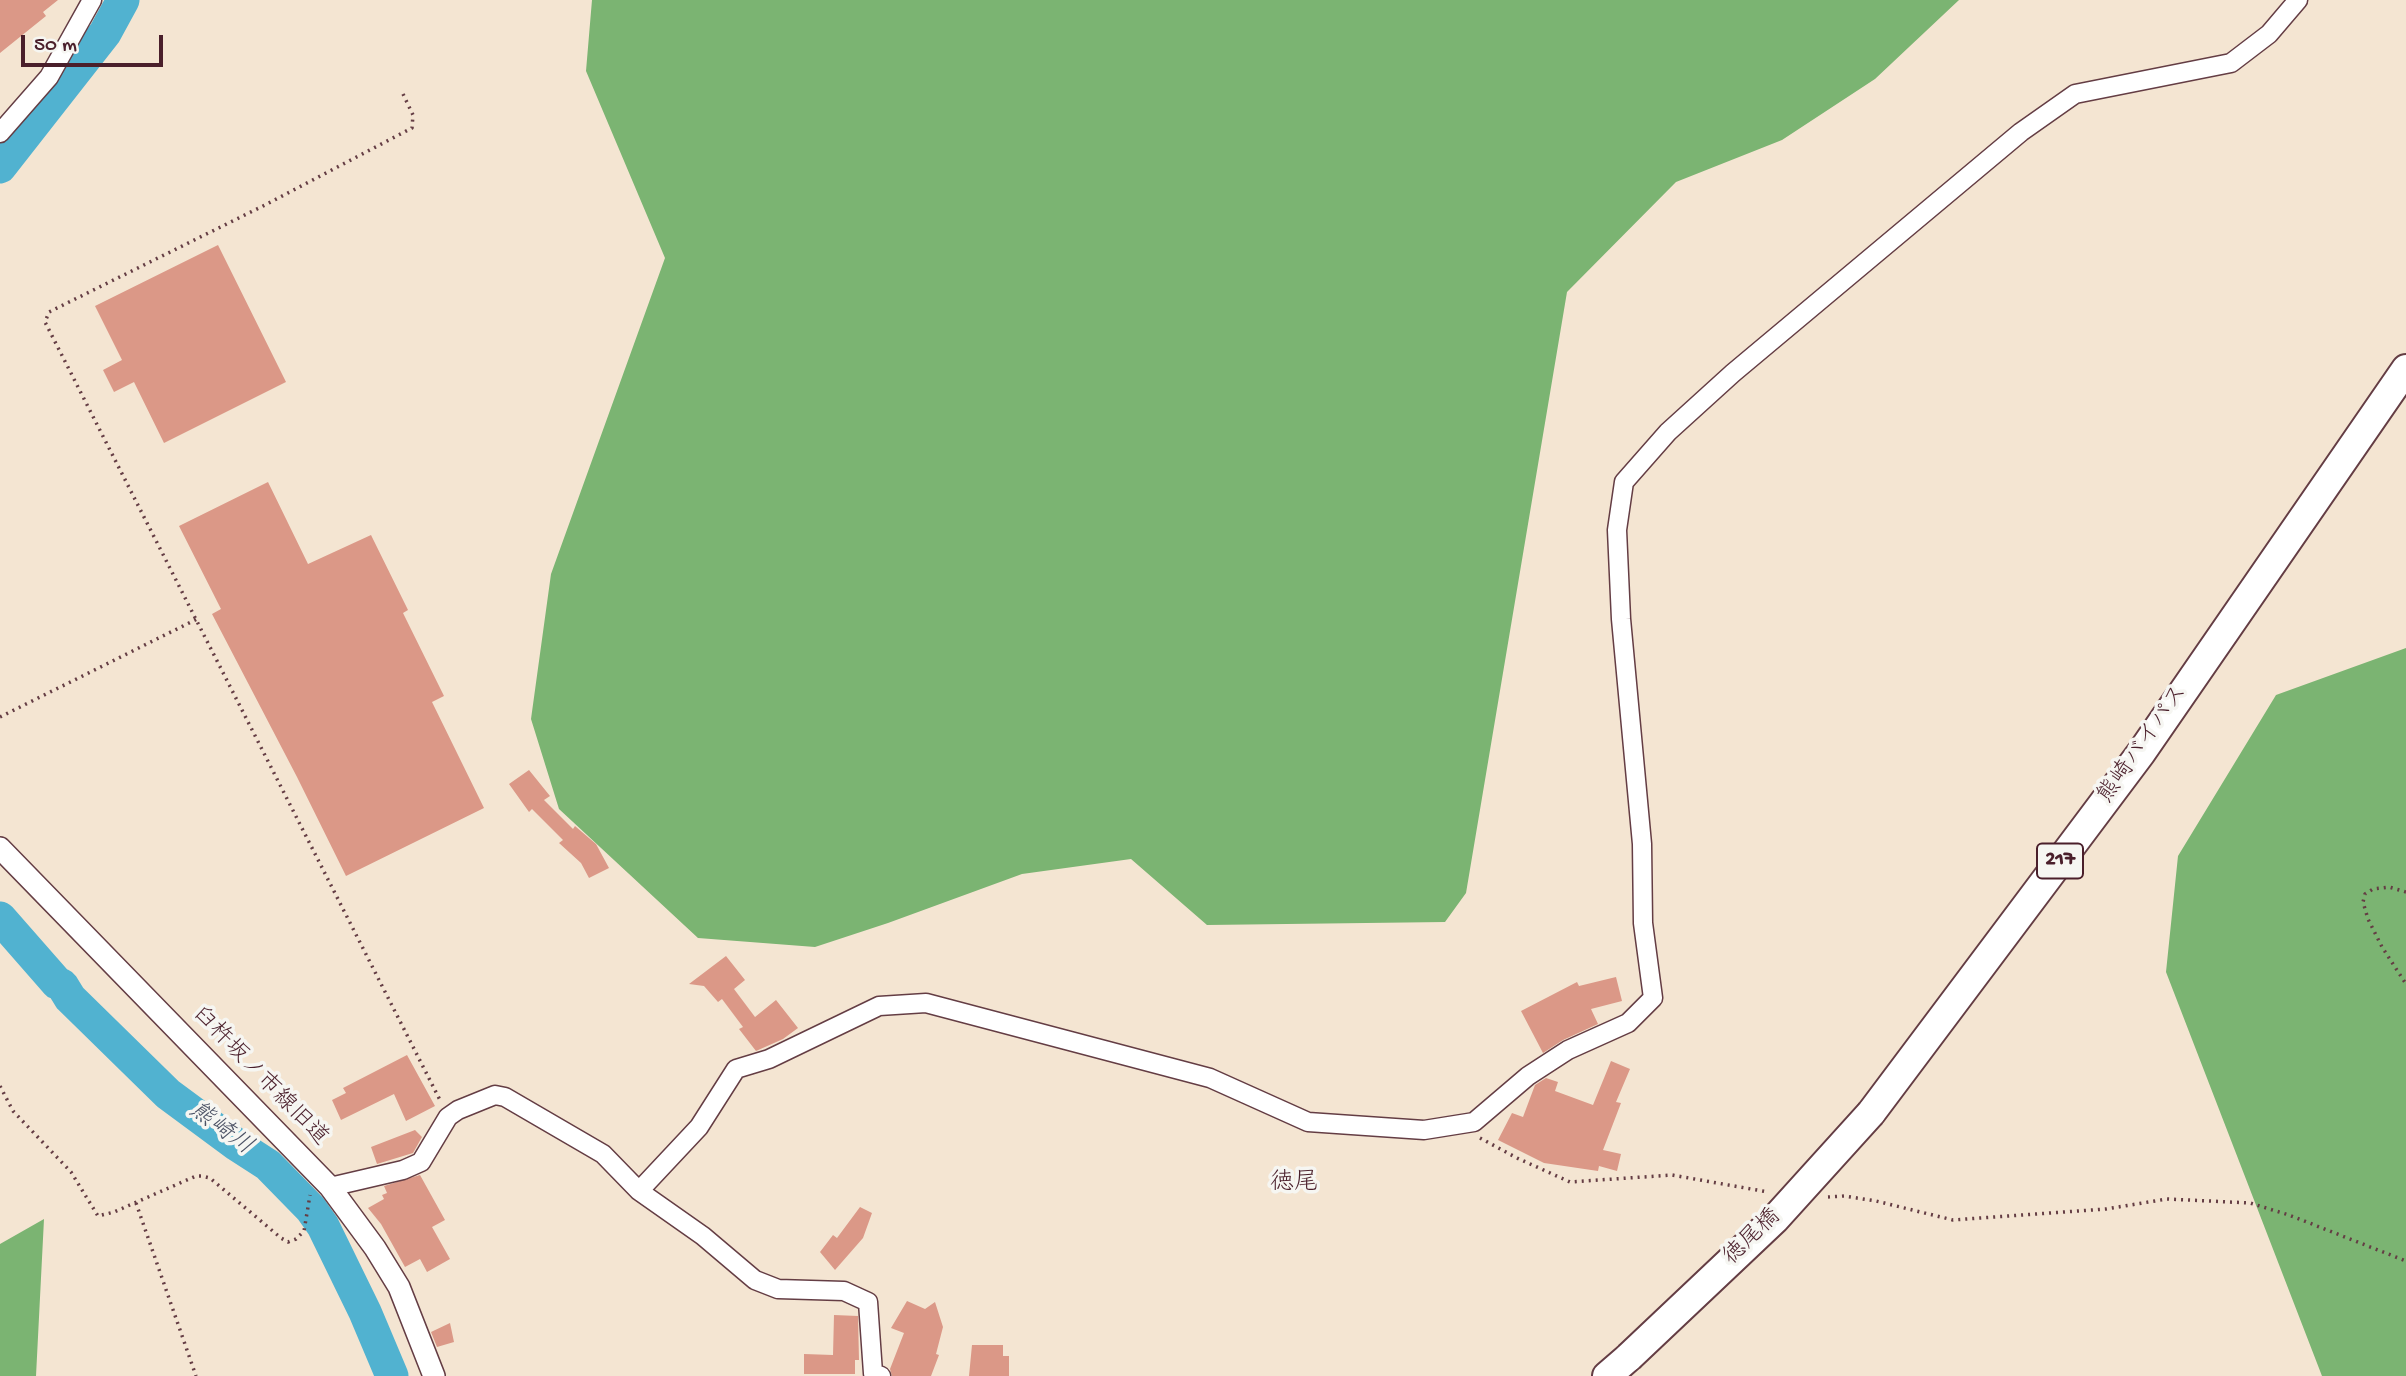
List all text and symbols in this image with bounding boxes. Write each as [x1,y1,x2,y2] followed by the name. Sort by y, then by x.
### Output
[24,21,166,65] scale bar
[34,34,77,59] text: 50 m
[2093,681,2195,809] street label: 熊崎バイパス
[2037,844,2083,878] road number: 217
[185,1001,333,1153] street label: 臼杵坂ノ市線旧道
[182,1097,258,1163] water label: 熊崎川
[1270,1170,1318,1198] district label: 徳尾
[1719,1204,1787,1272] street label: 徳尾橋

